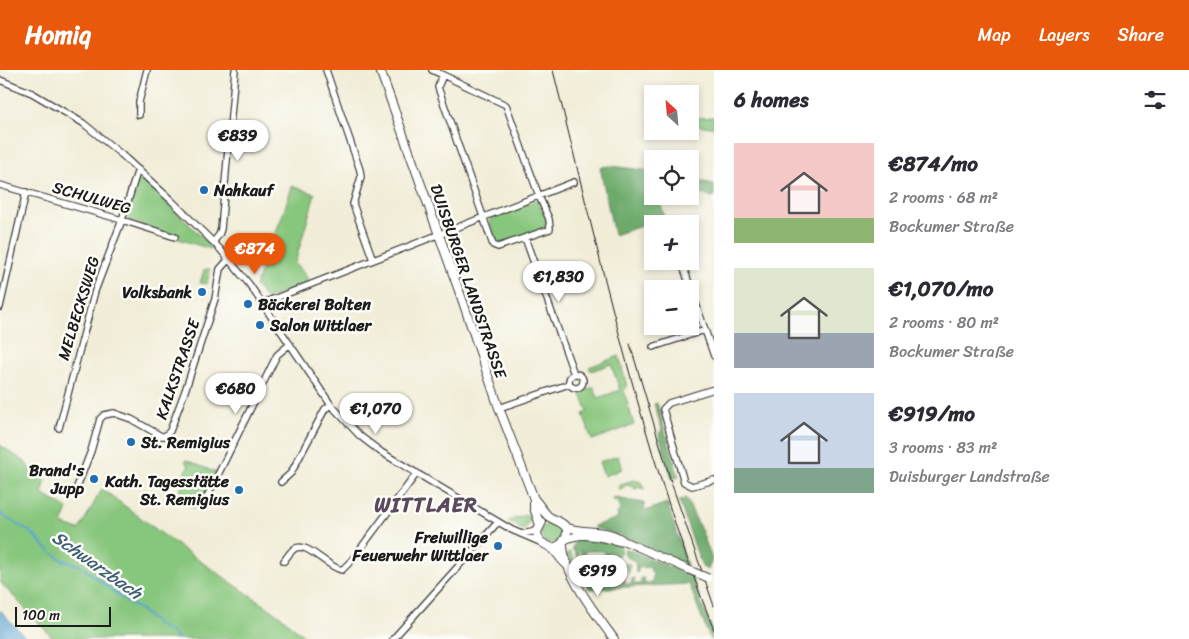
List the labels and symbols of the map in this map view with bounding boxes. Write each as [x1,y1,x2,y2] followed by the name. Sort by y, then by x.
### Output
[644,85,699,140] north arrow
[208,119,268,162] pin: €839
[49,172,135,223] street label: SCHULWEG
[213,176,276,205] place label: Nahkauf
[422,180,516,383] street label: DUISBURGER LANDSTRASSE
[198,184,210,196] marker: Nahkauf
[225,232,285,275] pin: €874
[49,252,108,364] street label: MELBECKSWEG
[518,260,600,303] pin: €1,830
[122,278,193,307] place label: Volksbank
[196,286,208,298] marker: Volksbank
[258,290,371,319] place label: Bäckerei Bolten
[242,298,254,310] marker: Bäckerei Bolten
[269,311,373,340] place label: Salon Wittlaer
[147,314,209,423] street label: KALKSTRASSE
[254,319,266,331] marker: Salon Wittlaer
[206,372,266,415] pin: €680
[335,392,417,435] pin: €1,070
[140,428,231,457] place label: St. Remigius
[125,436,137,448] marker: St. Remigius
[29,456,85,503] place label: Brand's Jupp
[104,467,230,514] place label: Kath. Tagesstätte St. Remigius
[88,473,100,485] marker: Brand's Jupp
[233,484,245,496] marker: Kath. Tagesstätte St. Remigius
[374,486,478,524] district label: WITTLAER
[45,522,150,609] water label: Schwarzbach
[351,523,489,570] place label: Freiwillige Feuerwehr Wittlaer
[492,540,504,552] marker: Freiwillige Feuerwehr Wittlaer
[568,554,628,597] pin: €919
[15,604,111,627] scale bar

